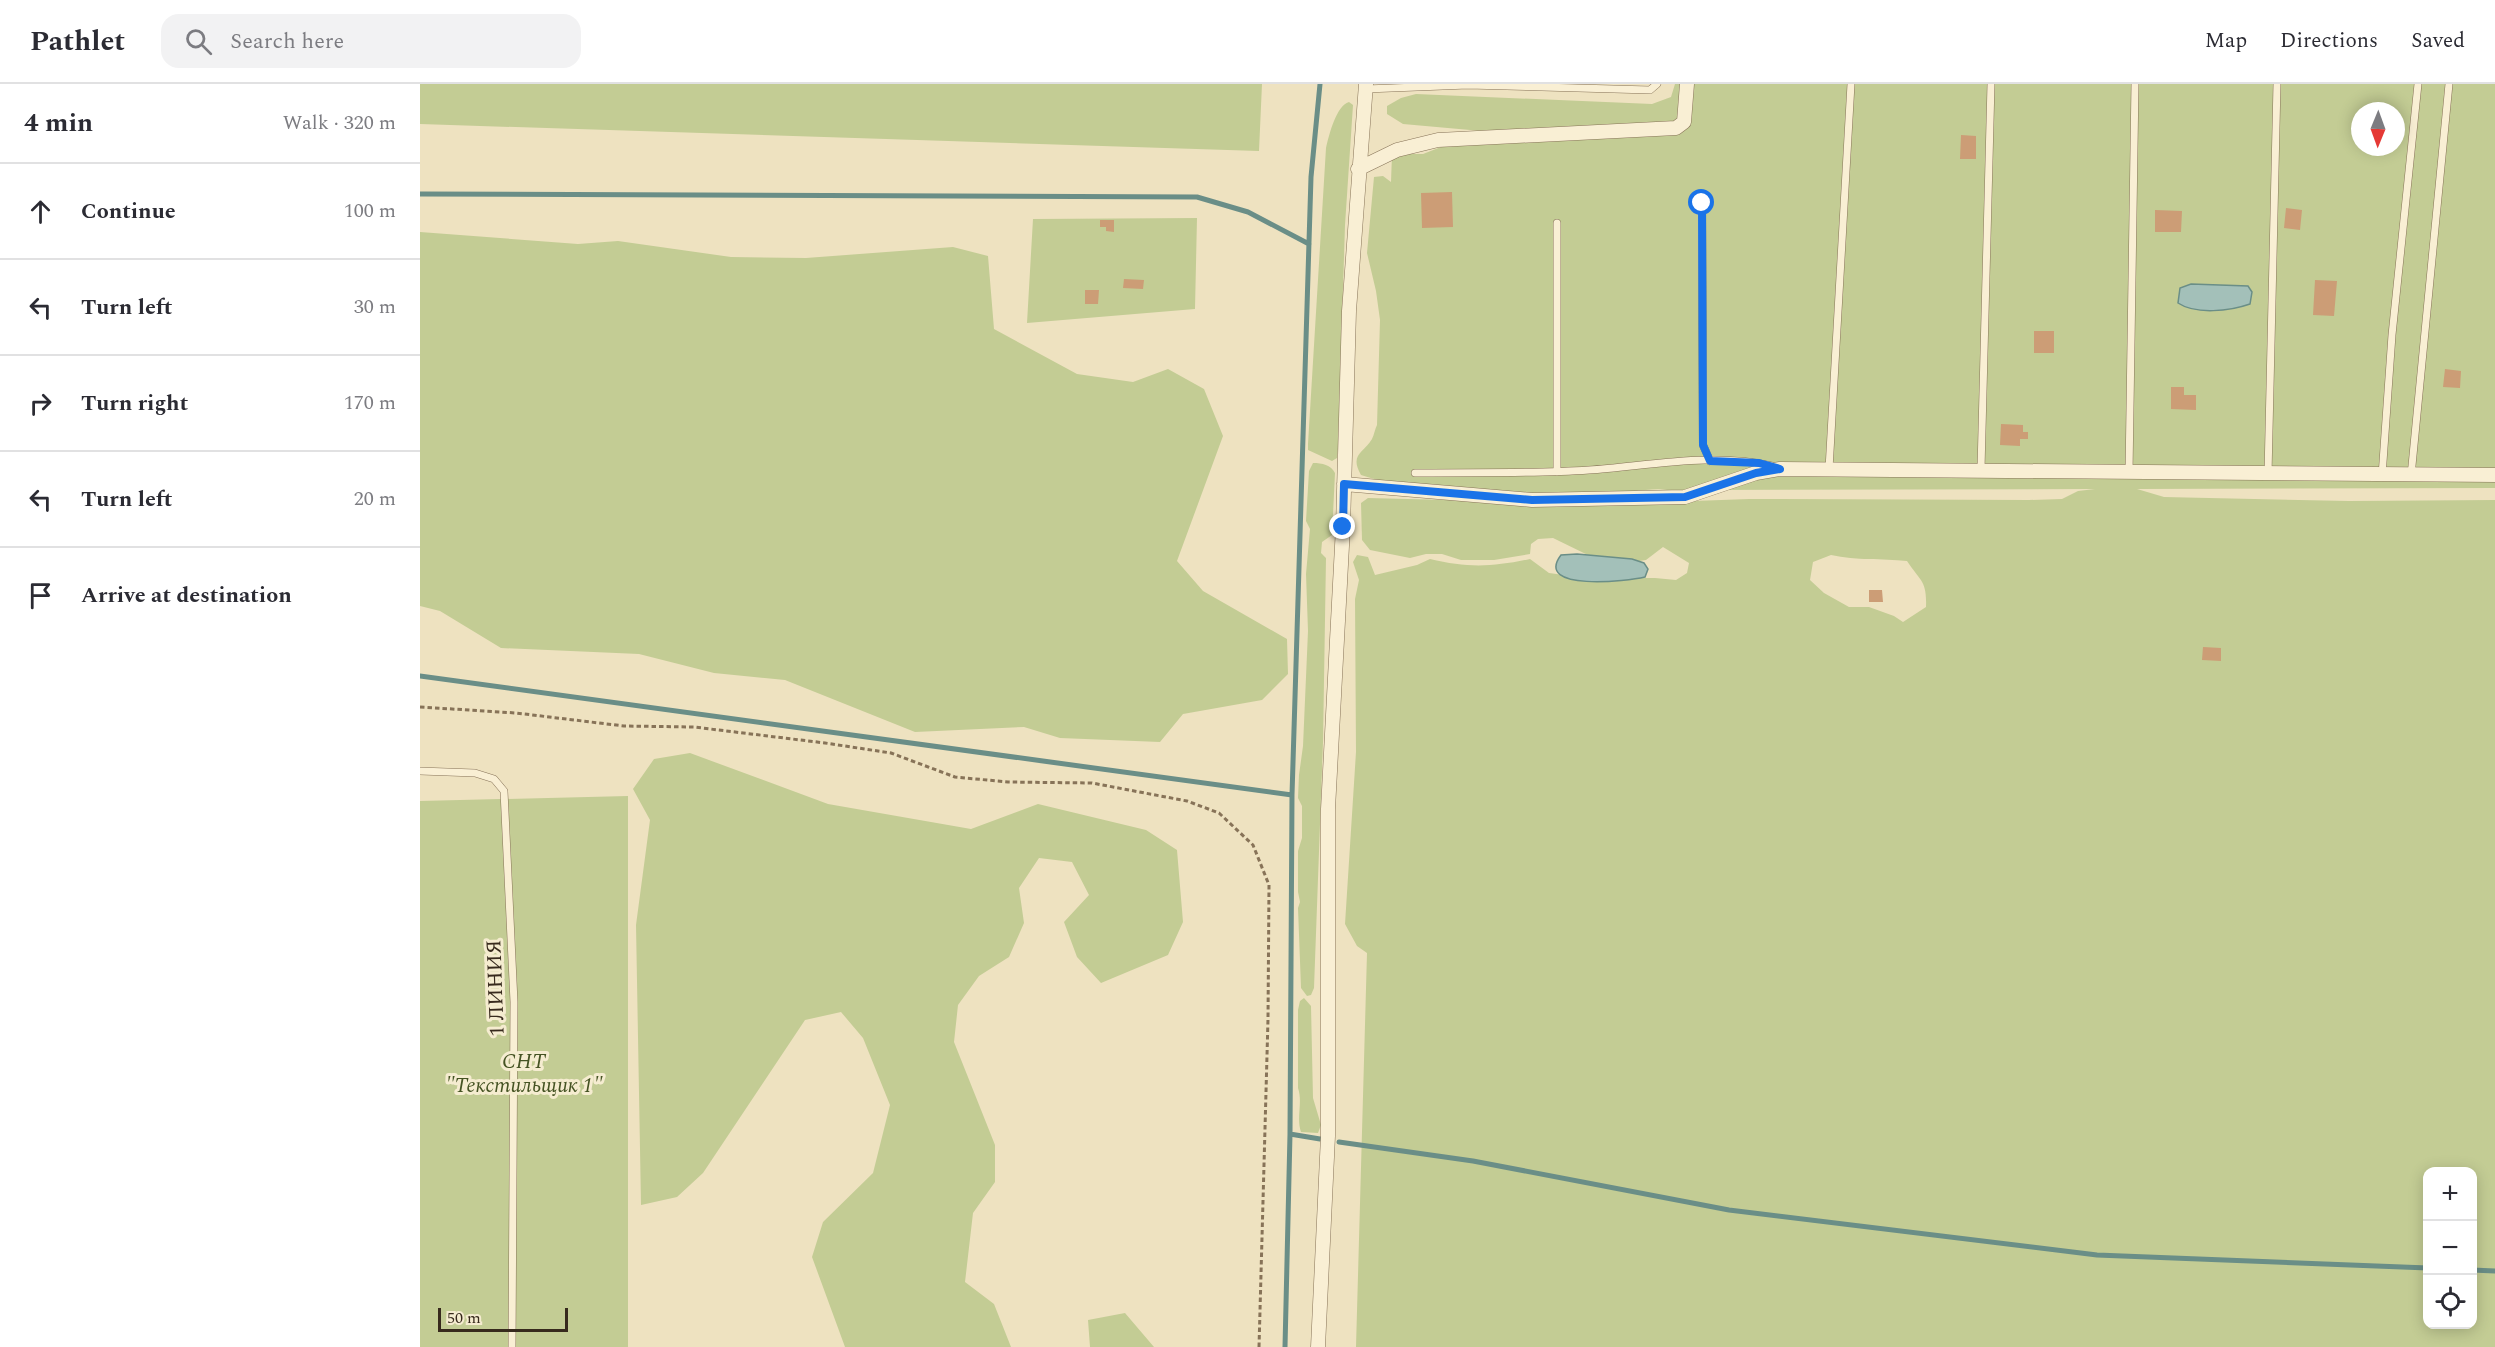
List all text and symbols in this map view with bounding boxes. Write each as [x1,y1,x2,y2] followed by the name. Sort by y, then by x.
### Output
[161,14,581,68] search box
[30,20,125,63] text: Pathlet
[182,25,215,58] icon: search
[230,25,344,58] text: Search here
[2205,25,2247,57] text: Map
[2280,25,2378,57] text: Directions
[2411,25,2465,57] text: Saved
[2351,102,2405,156] north arrow
[24,103,93,143] text: 4 min
[283,108,396,138] text: Walk · 320 m
[1688,189,1714,215] route start
[24,195,57,228] icon: ahead
[81,195,176,228] text: Continue
[344,196,396,226] text: 100 m
[24,291,57,324] icon: left
[81,291,173,324] text: Turn left
[354,292,396,322] text: 30 m
[24,387,57,420] icon: right
[81,387,188,420] text: Turn right
[344,388,396,418] text: 170 m
[24,483,57,516] icon: left
[81,483,173,516] text: Turn left
[354,484,396,514] text: 20 m
[1329,513,1355,539] route end
[24,579,57,612] icon: arrive
[81,579,292,612] text: Arrive at destination
[478,939,514,1037] street label: 1 ЛИНИЯ
[445,1046,603,1102] park label: СНТ "Текстильщик 1"
[2423,1167,2477,1329] map controls
[2423,1167,2477,1221] button: +
[2423,1221,2477,1275] button: −
[2423,1275,2477,1329] button: locate
[438,1305,568,1332] scale bar
[447,1306,481,1330] text: 50 m

